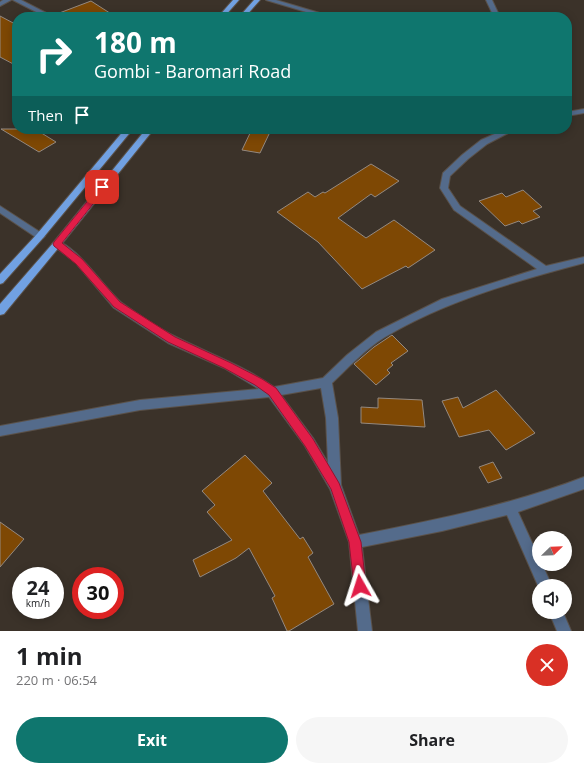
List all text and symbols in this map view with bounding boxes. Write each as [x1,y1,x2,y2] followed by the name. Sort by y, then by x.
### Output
[94,23,177,61] text: 180 m
[28,28,80,80] icon: right
[94,59,291,83] text: Gombi - Baromari Road
[71,104,93,126] icon: arrive
[28,105,63,125] text: Then
[85,170,119,204] pin
[91,176,113,198] icon: arrive
[532,531,572,571] north arrow
[532,531,572,619] map controls
[339,565,381,607] position arrow
[72,567,124,619] speed limit sign: 30
[27,574,49,601] text: 24
[532,579,572,619] button: sound
[26,596,50,610] text: km/h
[16,639,83,672] text: 1 min
[526,644,568,686] button: close
[16,671,97,689] text: 220 m · 06:54
[16,717,288,763] button: Exit
[296,717,568,763] button: Share

